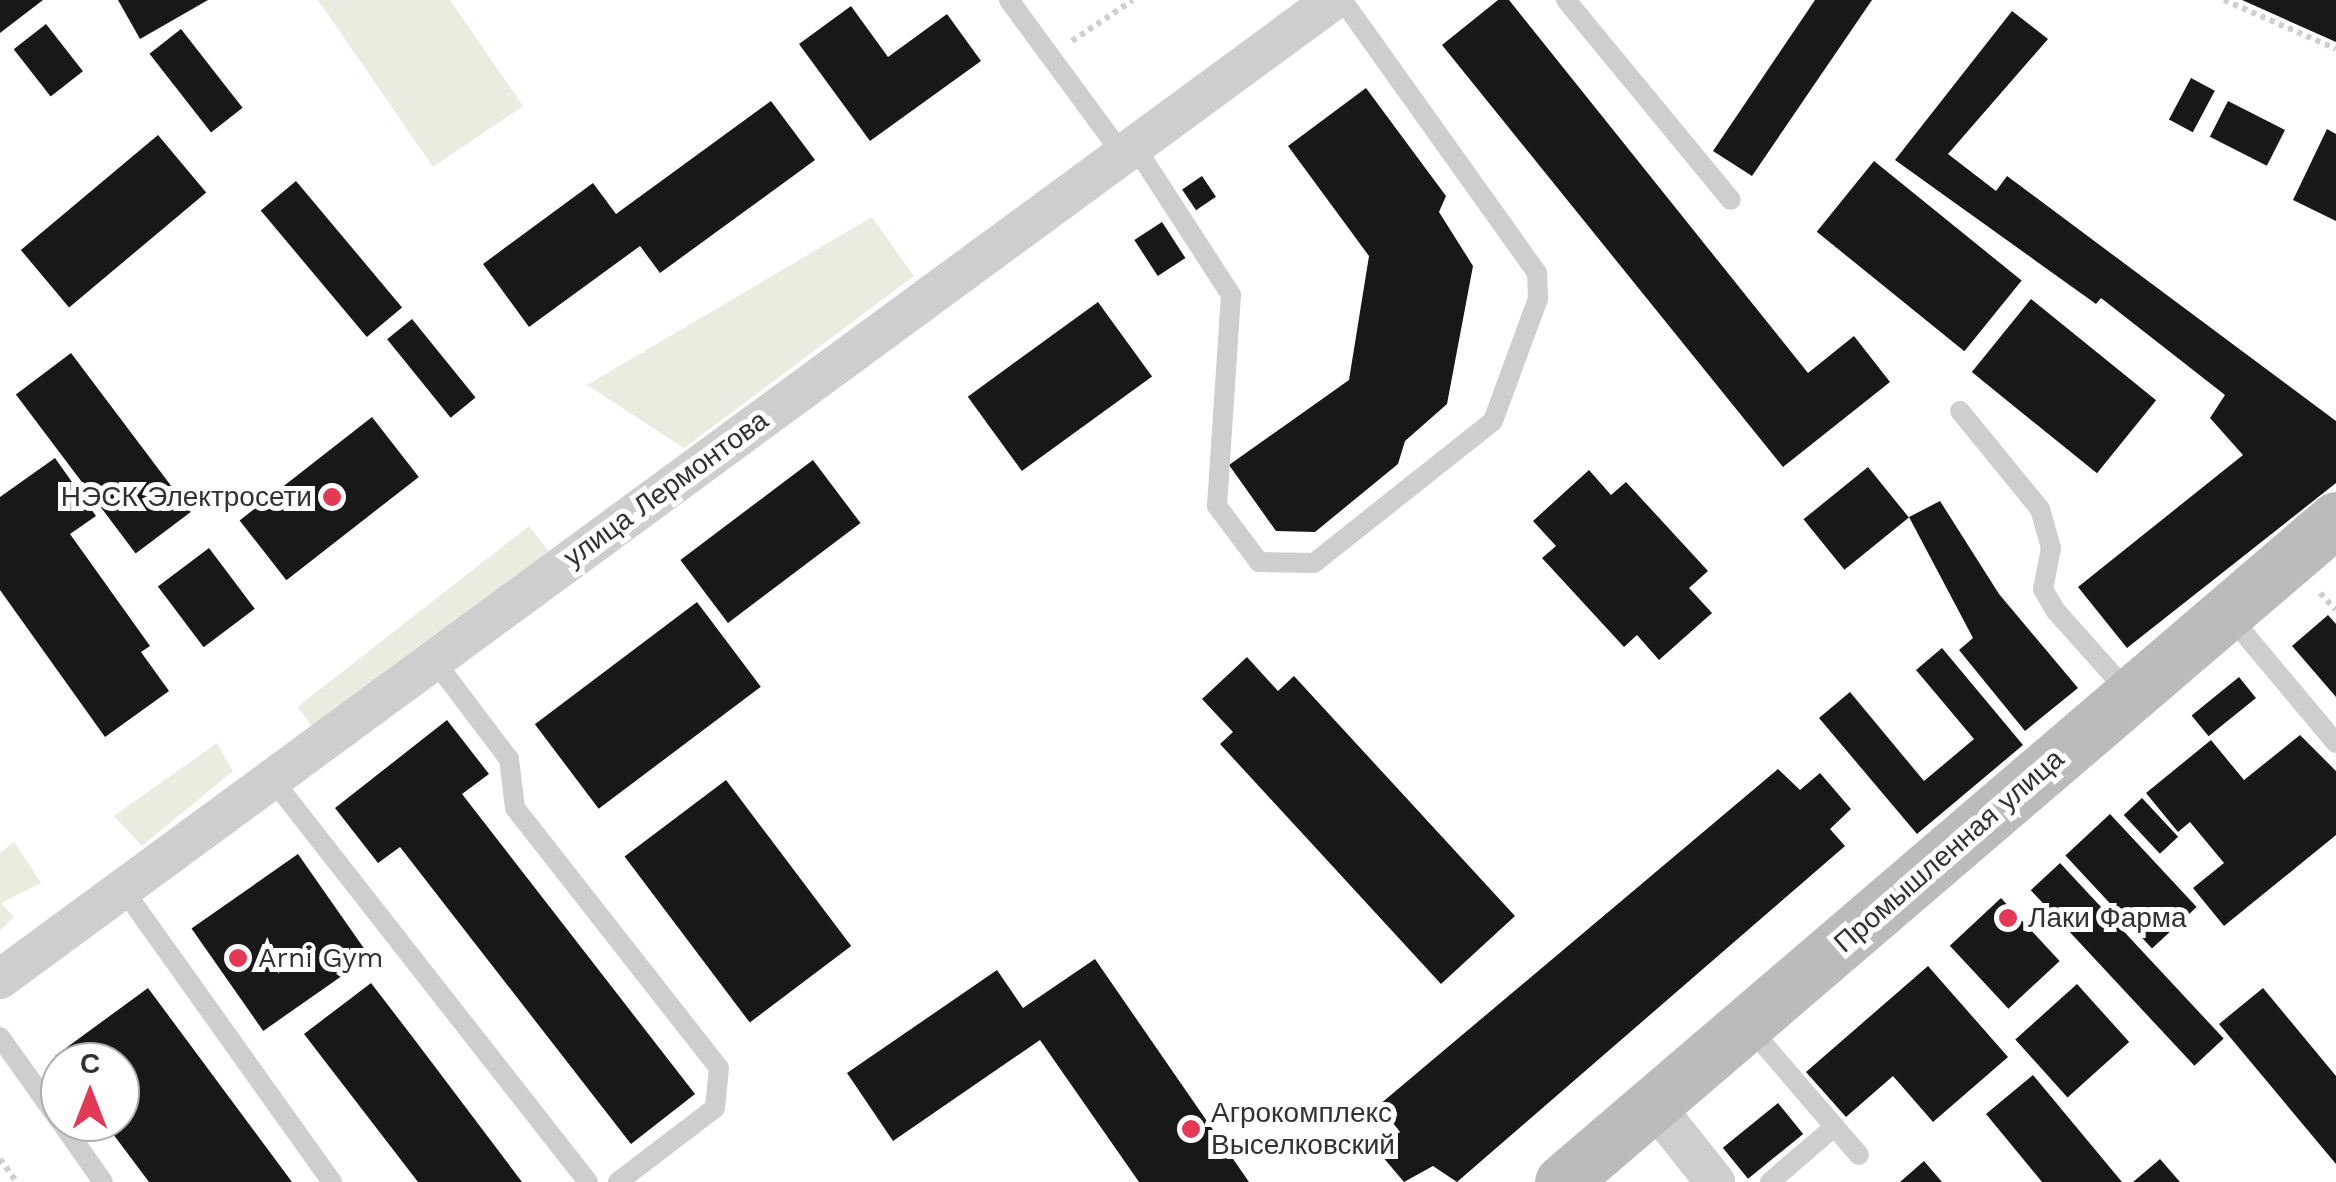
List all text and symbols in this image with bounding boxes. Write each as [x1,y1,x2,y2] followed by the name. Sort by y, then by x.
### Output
[557,404,775,574] street label: улица Лермонтова
[61,480,312,514] place label: НЭСК Электросети
[321,486,343,508] marker: НЭСК Электросети
[1827,742,2071,960] street label: Промышленная улица
[2028,901,2187,935] place label: Лаки Фарма
[1997,907,2019,929] marker: Лаки Фарма
[258,941,383,975] place label: Arni Gym
[227,947,249,969] marker: Arni Gym
[40,1042,140,1142] north arrow
[80,1047,100,1080] text: С
[1211,1096,1395,1162] place label: Агрокомплекс Выселковский
[1180,1118,1202,1140] marker: Агрокомплекс Выселковский

